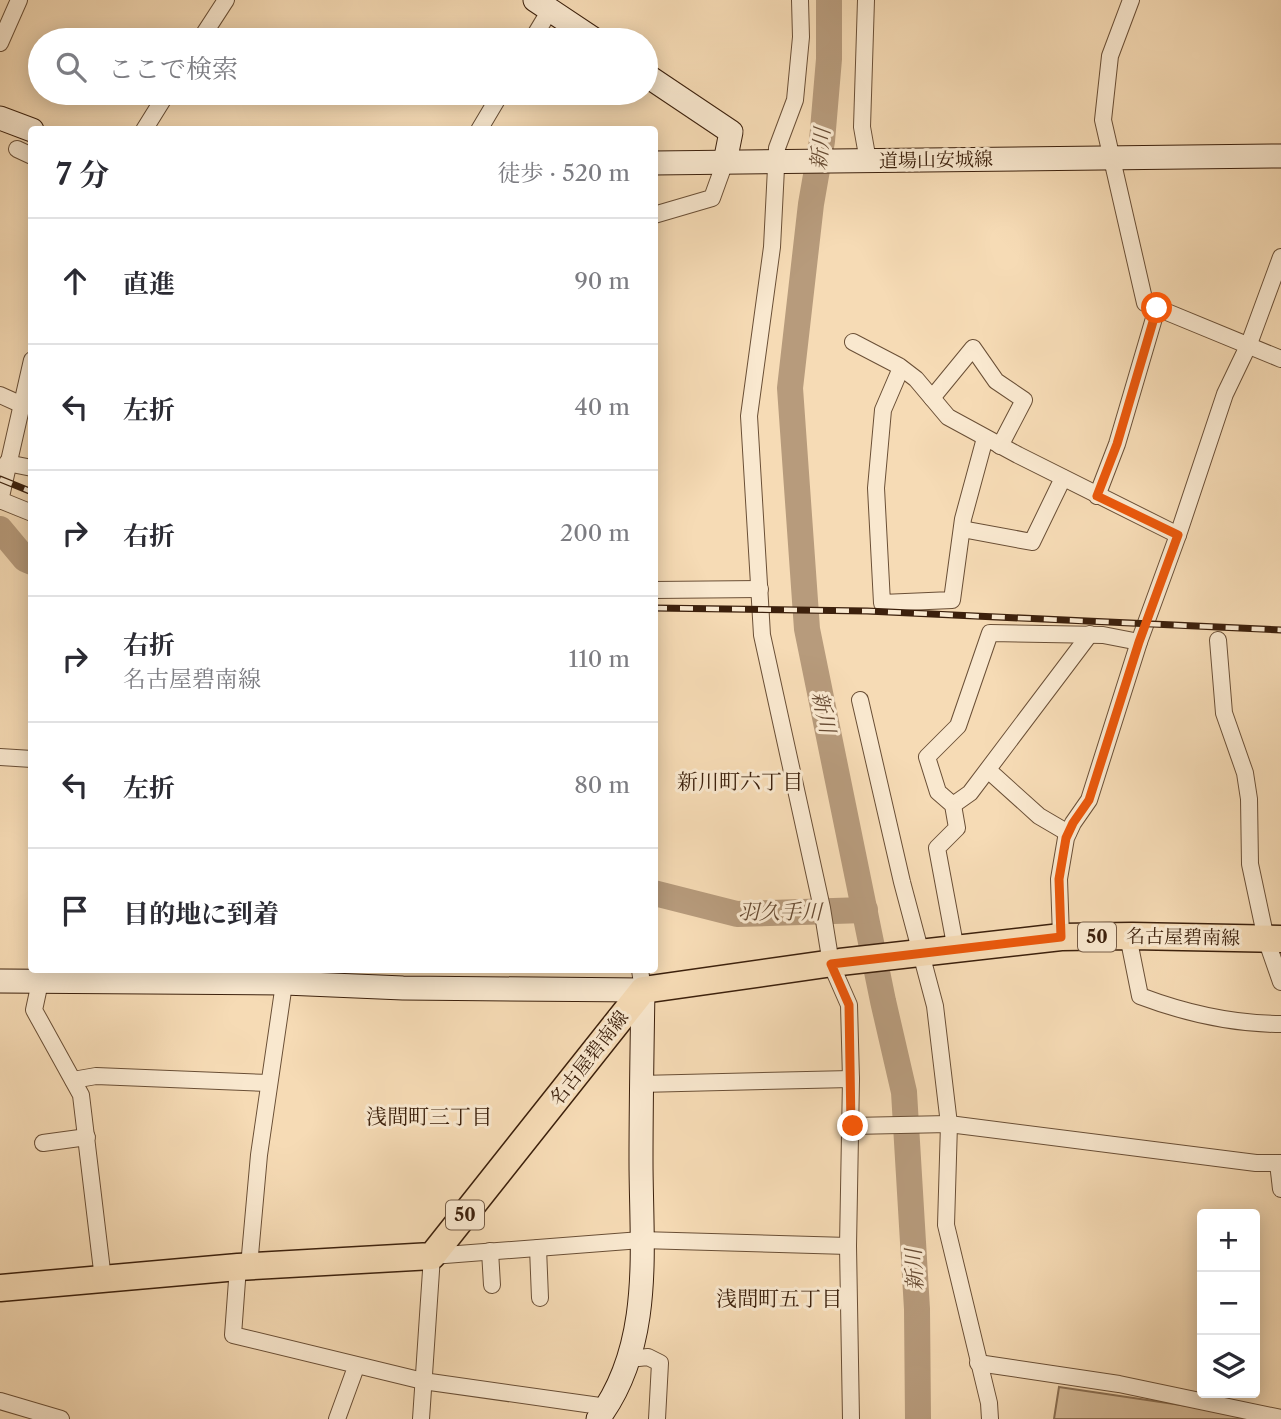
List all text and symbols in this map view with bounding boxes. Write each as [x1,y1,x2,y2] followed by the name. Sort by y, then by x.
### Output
[28,28,658,105] search box
[52,48,90,86] icon: search
[108,53,238,85] text: ここで検索
[805,125,835,171] water label: 新川
[879,148,993,172] street label: 道場山安城線
[56,156,109,193] text: 7 分
[497,159,630,187] text: 徒歩 · 520 m
[56,262,94,300] icon: ahead
[574,267,630,295] text: 90 m
[123,268,175,300] text: 直進
[1141,292,1172,323] route start
[56,388,94,426] icon: left
[575,393,630,421] text: 40 m
[123,394,175,426] text: 左折
[56,514,94,552] icon: right
[560,519,630,547] text: 200 m
[123,520,175,552] text: 右折
[123,629,175,661] text: 右折
[56,640,94,678] icon: right
[569,645,630,673] text: 110 m
[123,665,261,693] text: 名古屋碧南線
[807,689,841,737] water label: 新川
[56,766,94,804] icon: left
[677,769,803,794] district label: 新川町六丁目
[574,771,630,799] text: 80 m
[123,772,175,804] text: 左折
[56,892,94,930] icon: arrive
[123,898,279,930] text: 目的地に到着
[738,899,824,924] water label: 羽久手川
[1078,922,1116,952] road number: 50
[1126,925,1240,949] street label: 名古屋碧南線
[545,1006,633,1110] street label: 名古屋碧南線
[366,1104,492,1129] district label: 浅間町三丁目
[837,1110,868,1141] route end
[446,1200,484,1230] road number: 50
[1197,1209,1260,1398] map controls
[1197,1209,1260,1272] button: +
[900,1246,928,1292] water label: 新川
[1197,1272,1260,1335] button: −
[716,1286,842,1311] district label: 浅間町五丁目
[1197,1335,1260,1398] button: layers

